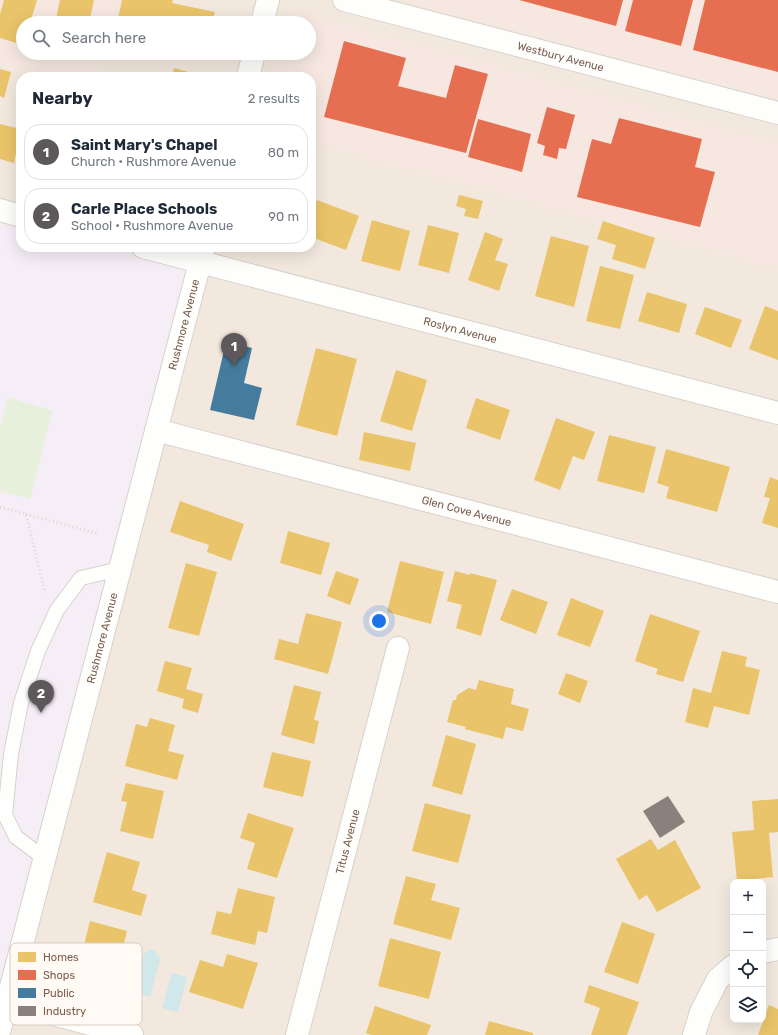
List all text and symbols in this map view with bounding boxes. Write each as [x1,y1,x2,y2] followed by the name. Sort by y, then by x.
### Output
[16,16,316,60] search box
[30,27,52,49] icon: search
[62,29,146,47] text: Search here
[516,39,605,74] street label: Westbury Avenue
[32,88,93,108] text: Nearby
[248,91,300,106] text: 2 results
[71,136,218,154] text: Saint Mary's Chapel
[43,145,49,160] text: 1
[268,145,299,160] text: 80 m
[71,154,236,169] text: Church · Rushmore Avenue
[71,200,217,218] text: Carle Place Schools
[42,209,50,224] text: 2
[268,209,299,224] text: 90 m
[71,218,233,233] text: School · Rushmore Avenue
[166,278,202,371] street label: Rushmore Avenue
[422,314,499,346] street label: Roslyn Avenue
[221,333,247,366] pin: 1
[420,493,513,529] street label: Glen Cove Avenue
[84,591,120,685] street label: Rushmore Avenue
[369,611,389,631] your location
[28,680,54,713] pin: 2
[333,808,362,875] street label: Titus Avenue
[730,879,766,1023] map controls
[730,879,766,915] button: +
[730,915,766,951] button: −
[10,943,142,1025] legend
[43,951,79,964] text: Homes
[730,951,766,987] button: locate
[43,969,75,982] text: Shops
[43,987,75,1000] text: Public
[730,987,766,1023] button: layers
[43,1005,86,1018] text: Industry

